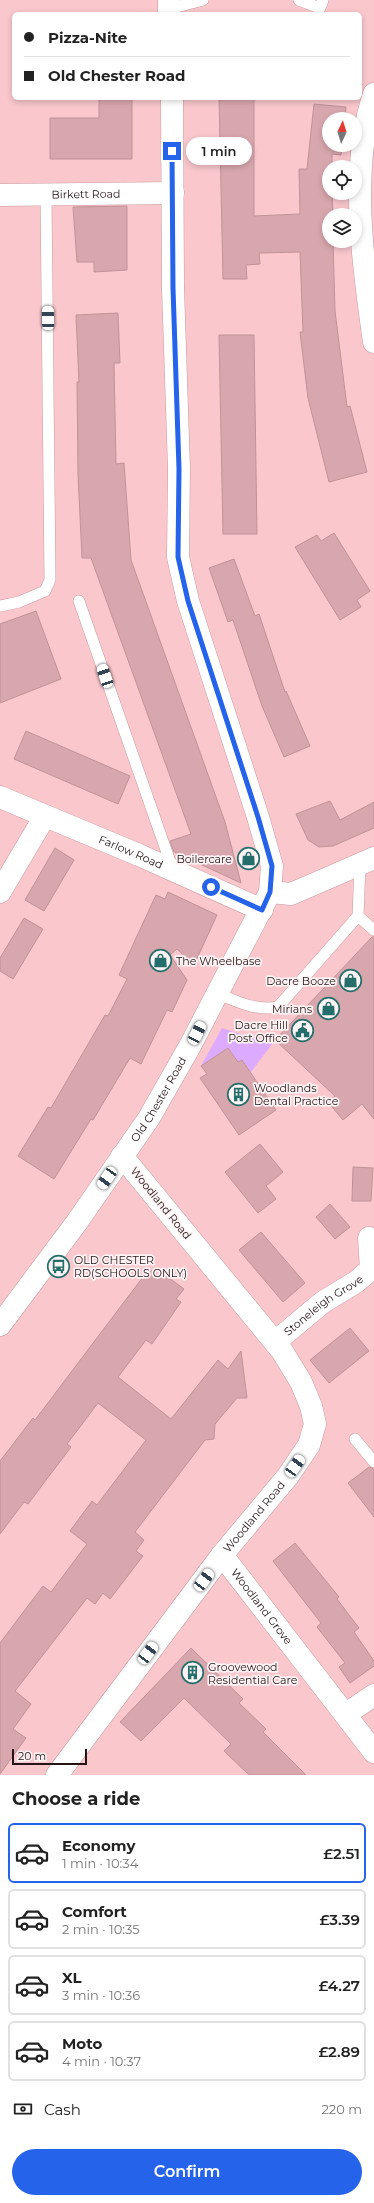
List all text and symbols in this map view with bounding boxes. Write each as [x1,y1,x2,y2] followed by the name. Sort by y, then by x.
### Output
[48,28,127,47] text: Pizza-Nite
[48,66,185,85] text: Old Chester Road
[322,112,362,152] north arrow
[322,112,362,248] map controls
[186,137,252,165] callout: 1 min
[163,142,181,160] route end
[202,143,236,159] text: 1 min
[322,160,362,200] button: locate
[51,187,121,201] street label: Birkett Road
[322,208,362,248] button: layers
[42,306,54,330] car
[95,663,115,689] car
[97,832,165,872] street label: Farlow Road
[235,846,261,872] shop icon: Boilercare
[176,852,232,866] place label: Boilercare
[202,878,220,896] route start
[148,948,174,974] shop icon: The Wheelbase
[176,954,261,968] place label: The Wheelbase
[338,968,364,994] shop icon: Dacre Booze
[266,974,336,988] place label: Dacre Booze
[315,996,341,1022] shop icon: Mirians
[272,1002,313,1016] place label: Mirians
[228,1018,288,1045] place label: Dacre Hill Post Office
[290,1018,316,1044] public building icon: Dacre Hill Post Office
[186,1020,208,1046] car
[128,1054,189,1145] street label: Old Chester Road
[225,1081,251,1107] building icon: Woodlands Dental Practice
[254,1081,339,1108] place label: Woodlands Dental Practice
[128,1164,194,1242] street label: Woodland Road
[95,1165,119,1191] car
[46,1253,72,1279] bus stop icon: OLD CHESTER RD(SCHOOLS ONLY)
[74,1253,187,1280] place label: OLD CHESTER RD(SCHOOLS ONLY)
[281,1272,366,1339] street label: Stoneleigh Grove
[283,1453,307,1479] car
[220,1478,288,1555] street label: Woodland Road
[228,1566,296,1647] street label: Woodland Grove
[192,1567,216,1593] car
[136,1640,160,1666] car
[179,1660,205,1686] building icon: Groovewood Residential Care
[208,1660,298,1687] place label: Groovewood Residential Care
[12,1747,87,1766] scale bar
[18,1749,46,1763] text: 20 m
[12,1788,140,1810] text: Choose a ride
[14,1835,50,1871] icon: car
[62,1836,135,1855] text: Economy
[323,1844,360,1863] text: £2.51
[62,1855,138,1871] text: 1 min · 10:34
[14,1901,50,1937] icon: car
[62,1902,127,1921] text: Comfort
[320,1910,360,1929] text: £3.39
[62,1921,140,1937] text: 2 min · 10:35
[14,1967,50,2003] icon: car
[62,1968,81,1987] text: XL
[318,1976,360,1995] text: £4.27
[62,1987,140,2003] text: 3 min · 10:36
[14,2033,50,2069] icon: car
[62,2034,102,2053] text: Moto
[318,2042,360,2061] text: £2.89
[62,2053,141,2069] text: 4 min · 10:37
[12,2098,34,2120] icon: cash
[44,2100,81,2119] text: Cash
[321,2101,362,2117] text: 220 m
[12,2149,362,2195] button: Confirm

